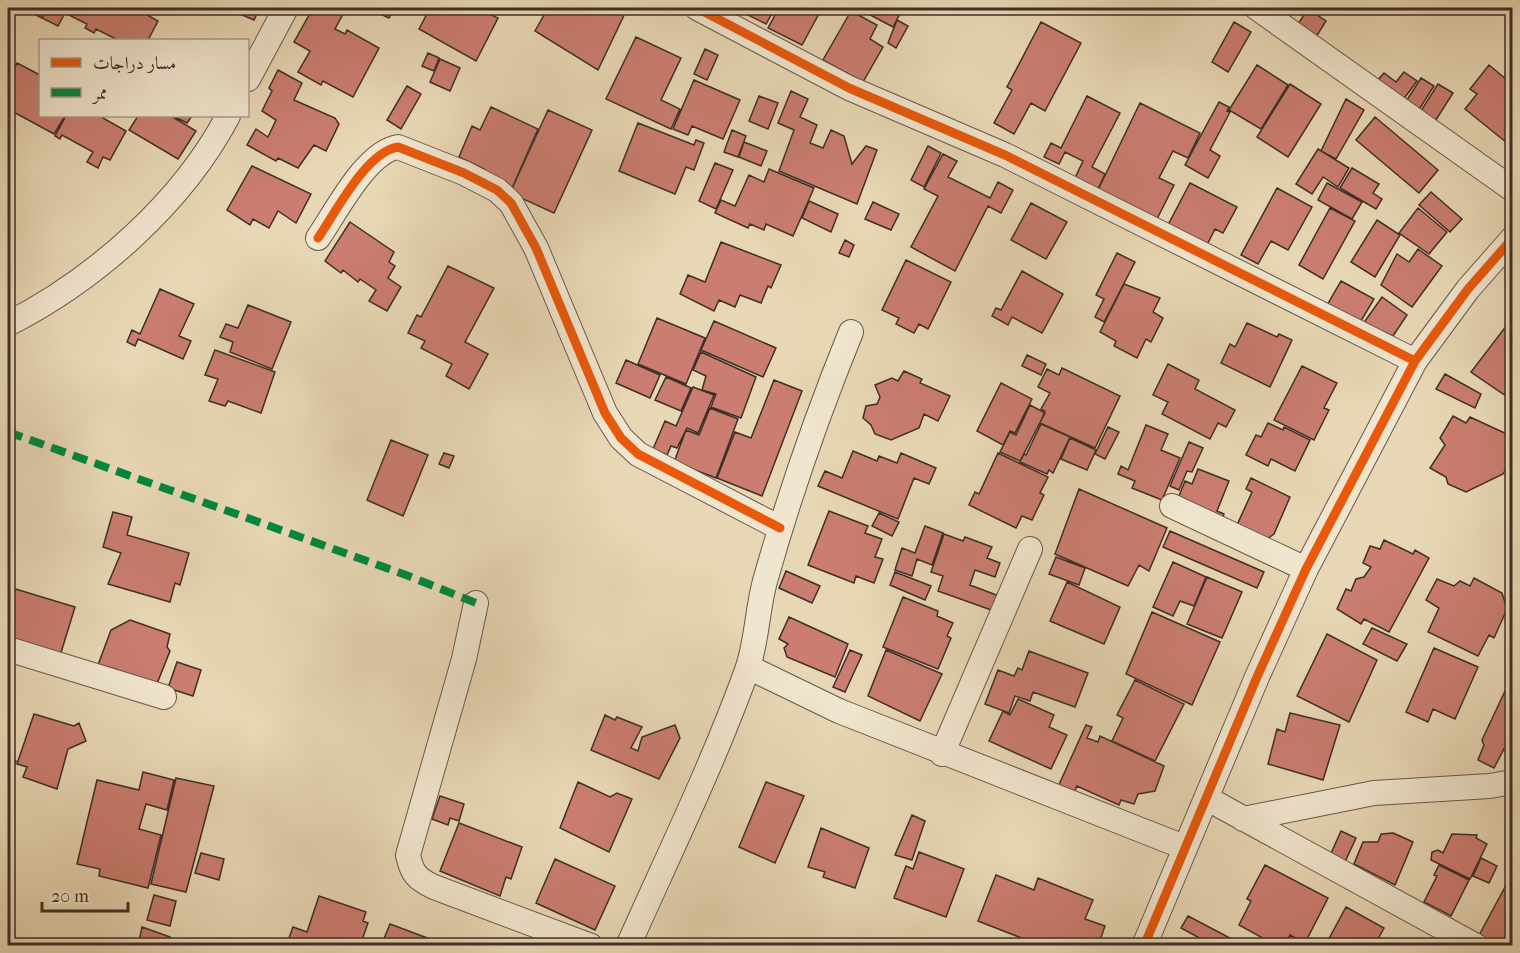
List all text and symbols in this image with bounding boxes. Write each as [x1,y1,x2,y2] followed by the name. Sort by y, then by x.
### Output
[39,39,249,117] legend
[93,53,176,74] text: مسار دراجات
[91,83,107,105] text: ممر
[42,875,128,913] scale bar
[51,886,89,907] text: 20 m

